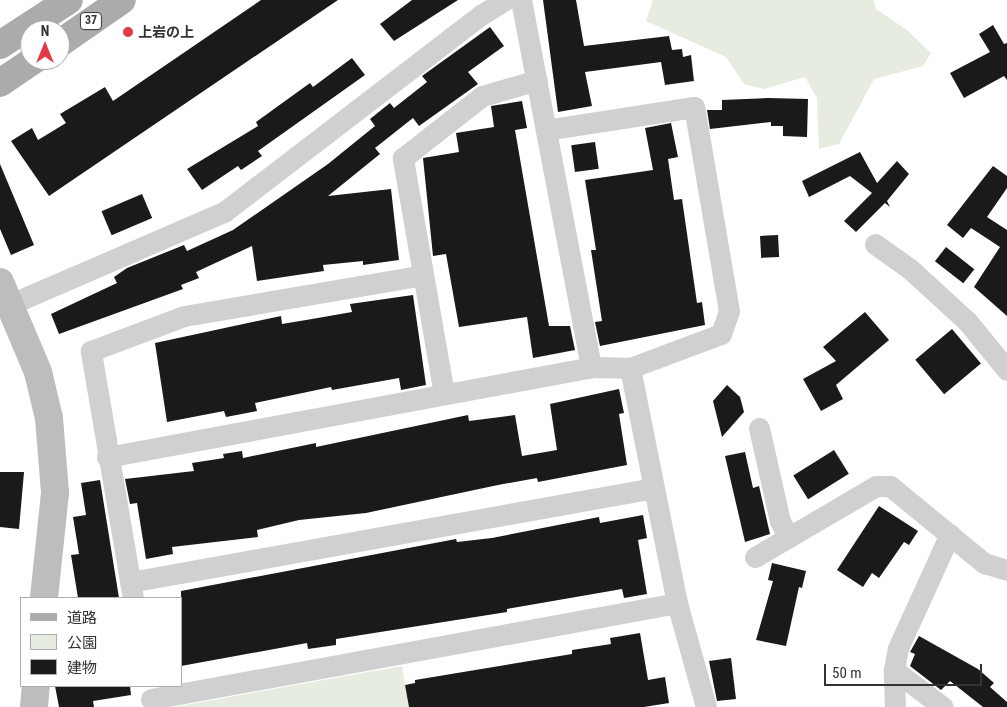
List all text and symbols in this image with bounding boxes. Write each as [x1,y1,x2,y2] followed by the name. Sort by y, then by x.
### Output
[80,12,102,30] road number: 37
[20,20,70,70] north arrow
[41,23,49,39] text: N
[138,24,194,40] place label: 上岩の上
[122,26,134,38] marker: 上岩の上
[20,597,182,687] legend
[67,609,97,627] text: 道路
[67,634,97,652] text: 公園
[827,654,984,686] scale bar
[67,659,97,677] text: 建物
[832,664,862,682] text: 50 m

